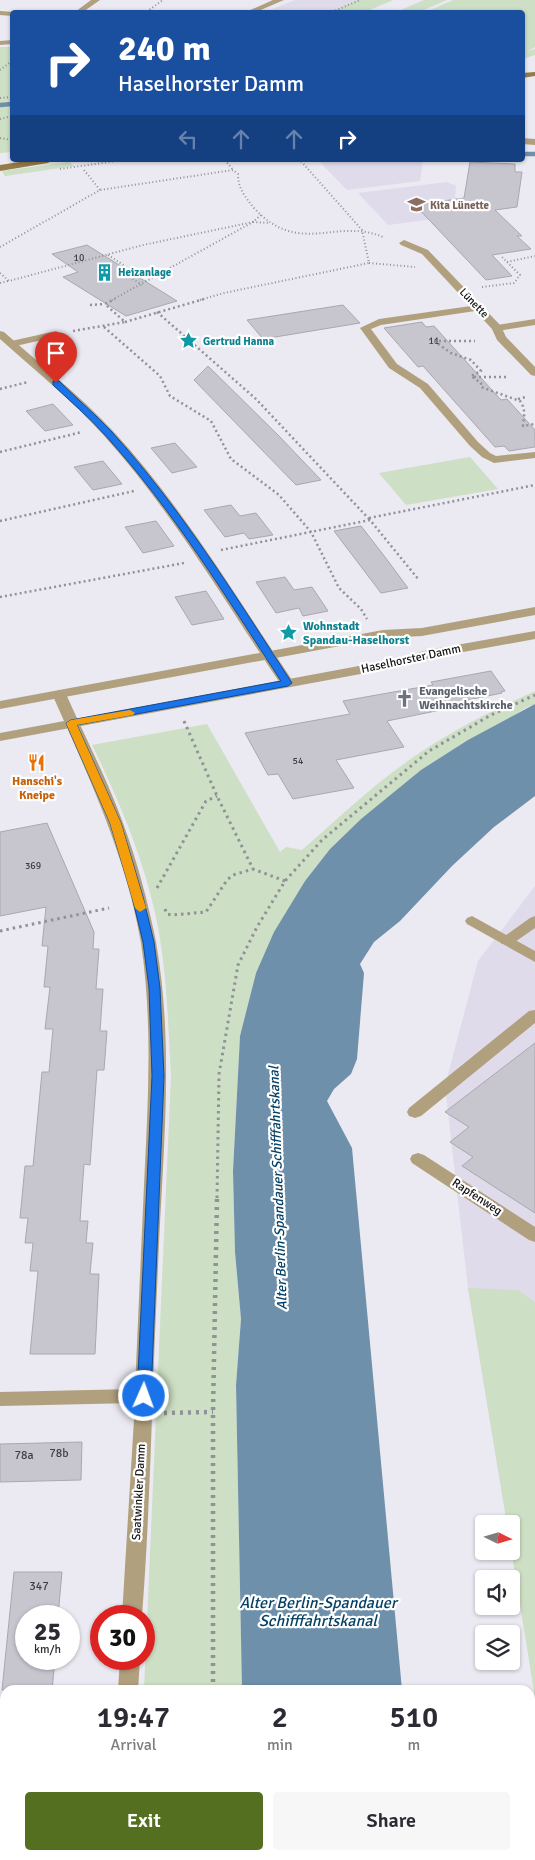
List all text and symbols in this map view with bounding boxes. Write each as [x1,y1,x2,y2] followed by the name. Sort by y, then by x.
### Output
[118,27,211,70] text: 240 m
[35,30,100,95] icon: right
[118,70,304,97] text: Haselhorster Damm
[174,125,202,153] icon: left
[227,125,255,153] icon: ahead
[280,125,308,153] icon: ahead
[333,125,361,153] icon: right
[406,195,426,215] school or university icon: Kita Lünette
[430,199,490,212] place label: Kita Lünette
[74,252,84,264] house number: 10
[94,262,114,282] building icon: Heizanlage
[118,266,172,279] place label: Heizanlage
[457,285,491,321] street label: Lünette
[179,331,199,351] place icon: Gertrud Hanna
[35,332,77,383] pin
[203,335,275,348] place label: Gertrud Hanna
[429,335,439,347] house number: 11
[42,339,70,367] icon: arrive
[303,619,410,648] place label: Wohnstadt Spandau-Haselhorst
[279,623,299,643] place icon: Wohnstadt Spandau-Haselhorst
[360,641,462,677] street label: Haselhorster Damm
[419,684,513,713] place label: Evangelische Weihnachtskirche
[395,688,415,708] church icon: Evangelische Weihnachtskirche
[27,752,47,772] restaurant icon: Hanschi's Kneipe
[293,755,304,767] house number: 54
[12,774,63,803] place label: Hanschi's Kneipe
[25,860,41,872] house number: 369
[265,1065,291,1310] water label: Alter Berlin-Spandauer Schifffahrtskanal
[449,1175,505,1219] street label: Rapfenweg
[117,1369,169,1421] position arrow
[129,1443,149,1541] street label: Saatwinkler Damm
[49,1446,69,1461] house number: 78b
[14,1448,34,1463] house number: 78a
[475,1515,520,1560] north arrow
[475,1515,520,1670] map controls
[475,1570,520,1615] button: sound
[29,1579,49,1594] house number: 347
[239,1593,399,1631] water label: Alter Berlin-Spandauer Schifffahrtskanal
[90,1605,155,1670] speed limit sign: 30
[34,1616,61,1647] text: 25
[475,1625,520,1670] button: layers
[34,1642,61,1657] text: km/h
[97,1699,170,1736] text: 19:47
[272,1699,288,1736] text: 2
[390,1699,438,1736] text: 510
[110,1735,156,1755] text: Arrival
[267,1735,293,1755] text: min
[407,1735,420,1755] text: m
[25,1792,263,1850] button: Exit
[273,1792,510,1850] button: Share

